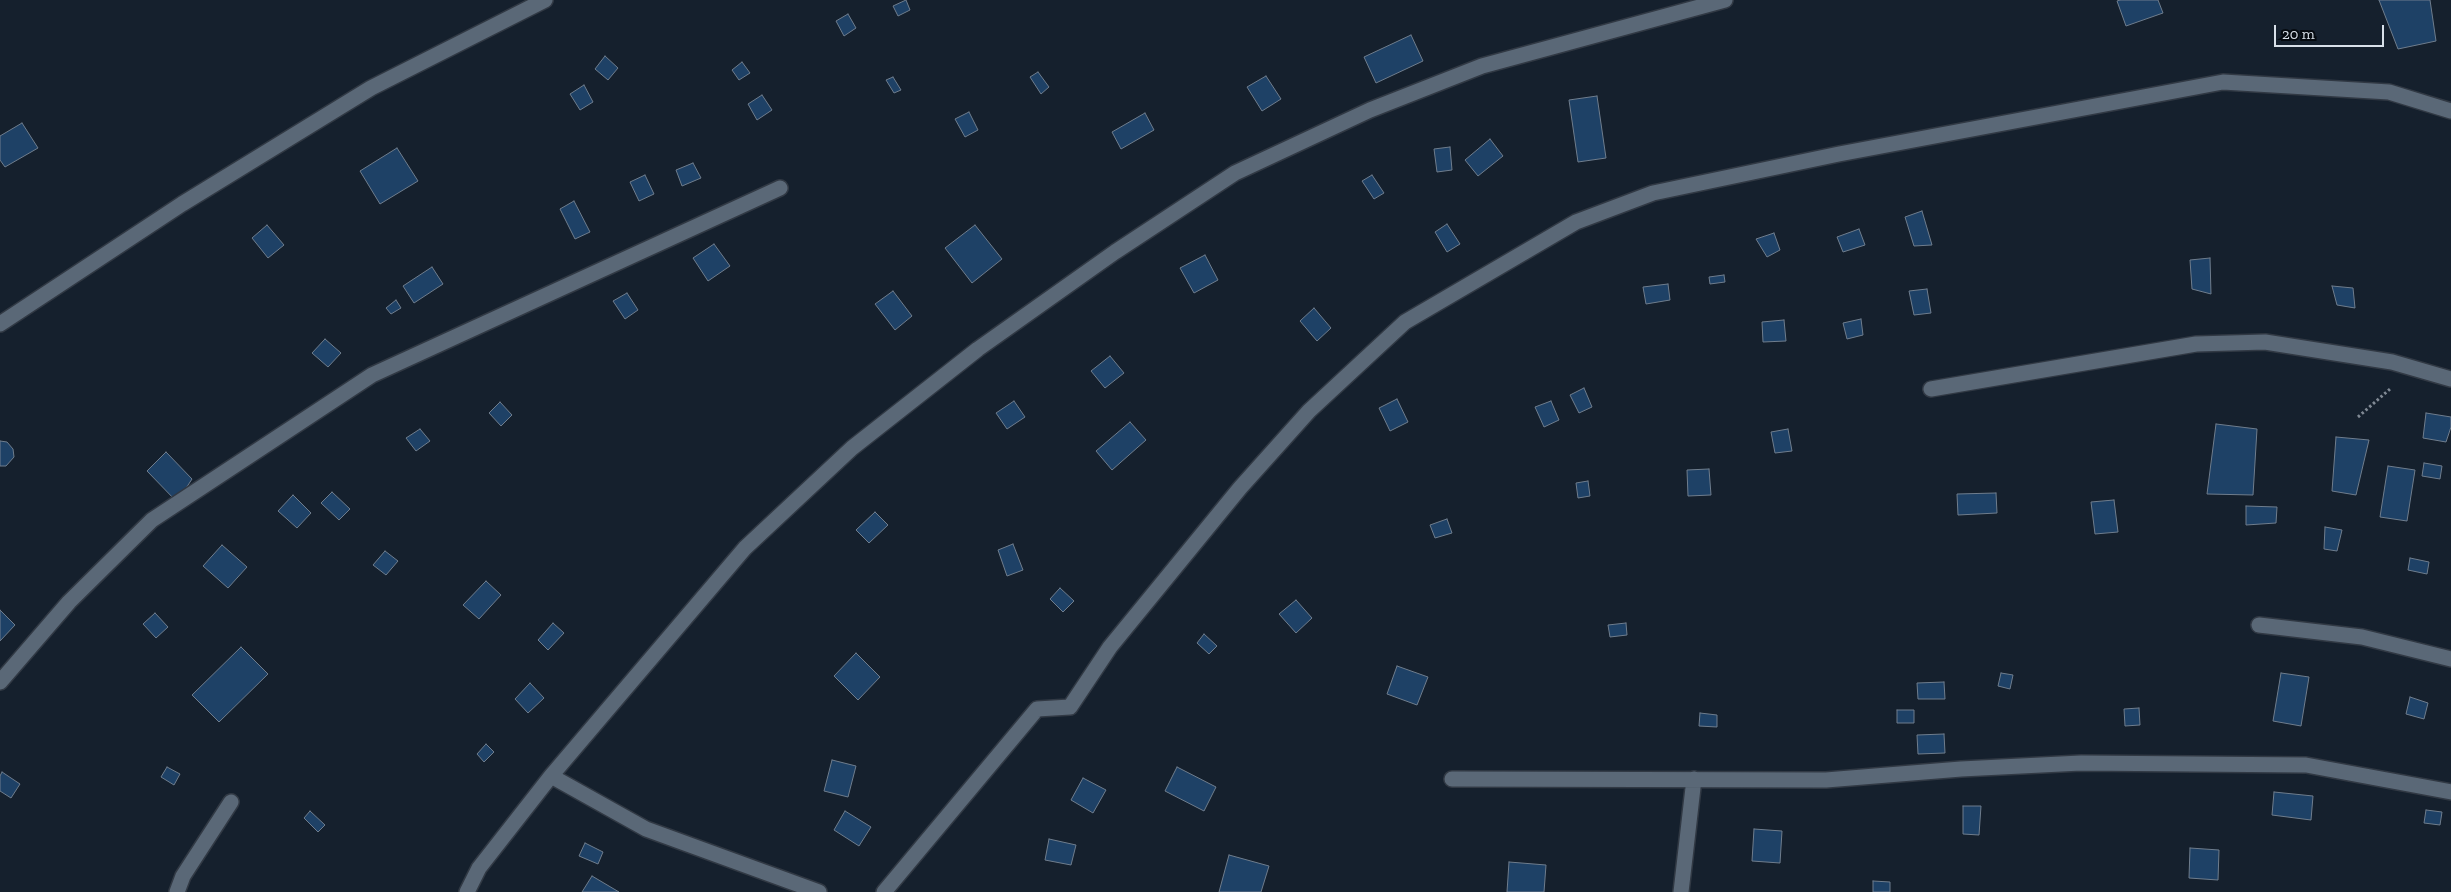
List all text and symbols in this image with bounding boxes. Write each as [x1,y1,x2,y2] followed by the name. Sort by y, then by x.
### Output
[2276,15,2386,47] scale bar
[2282,25,2315,43] text: 20 m

